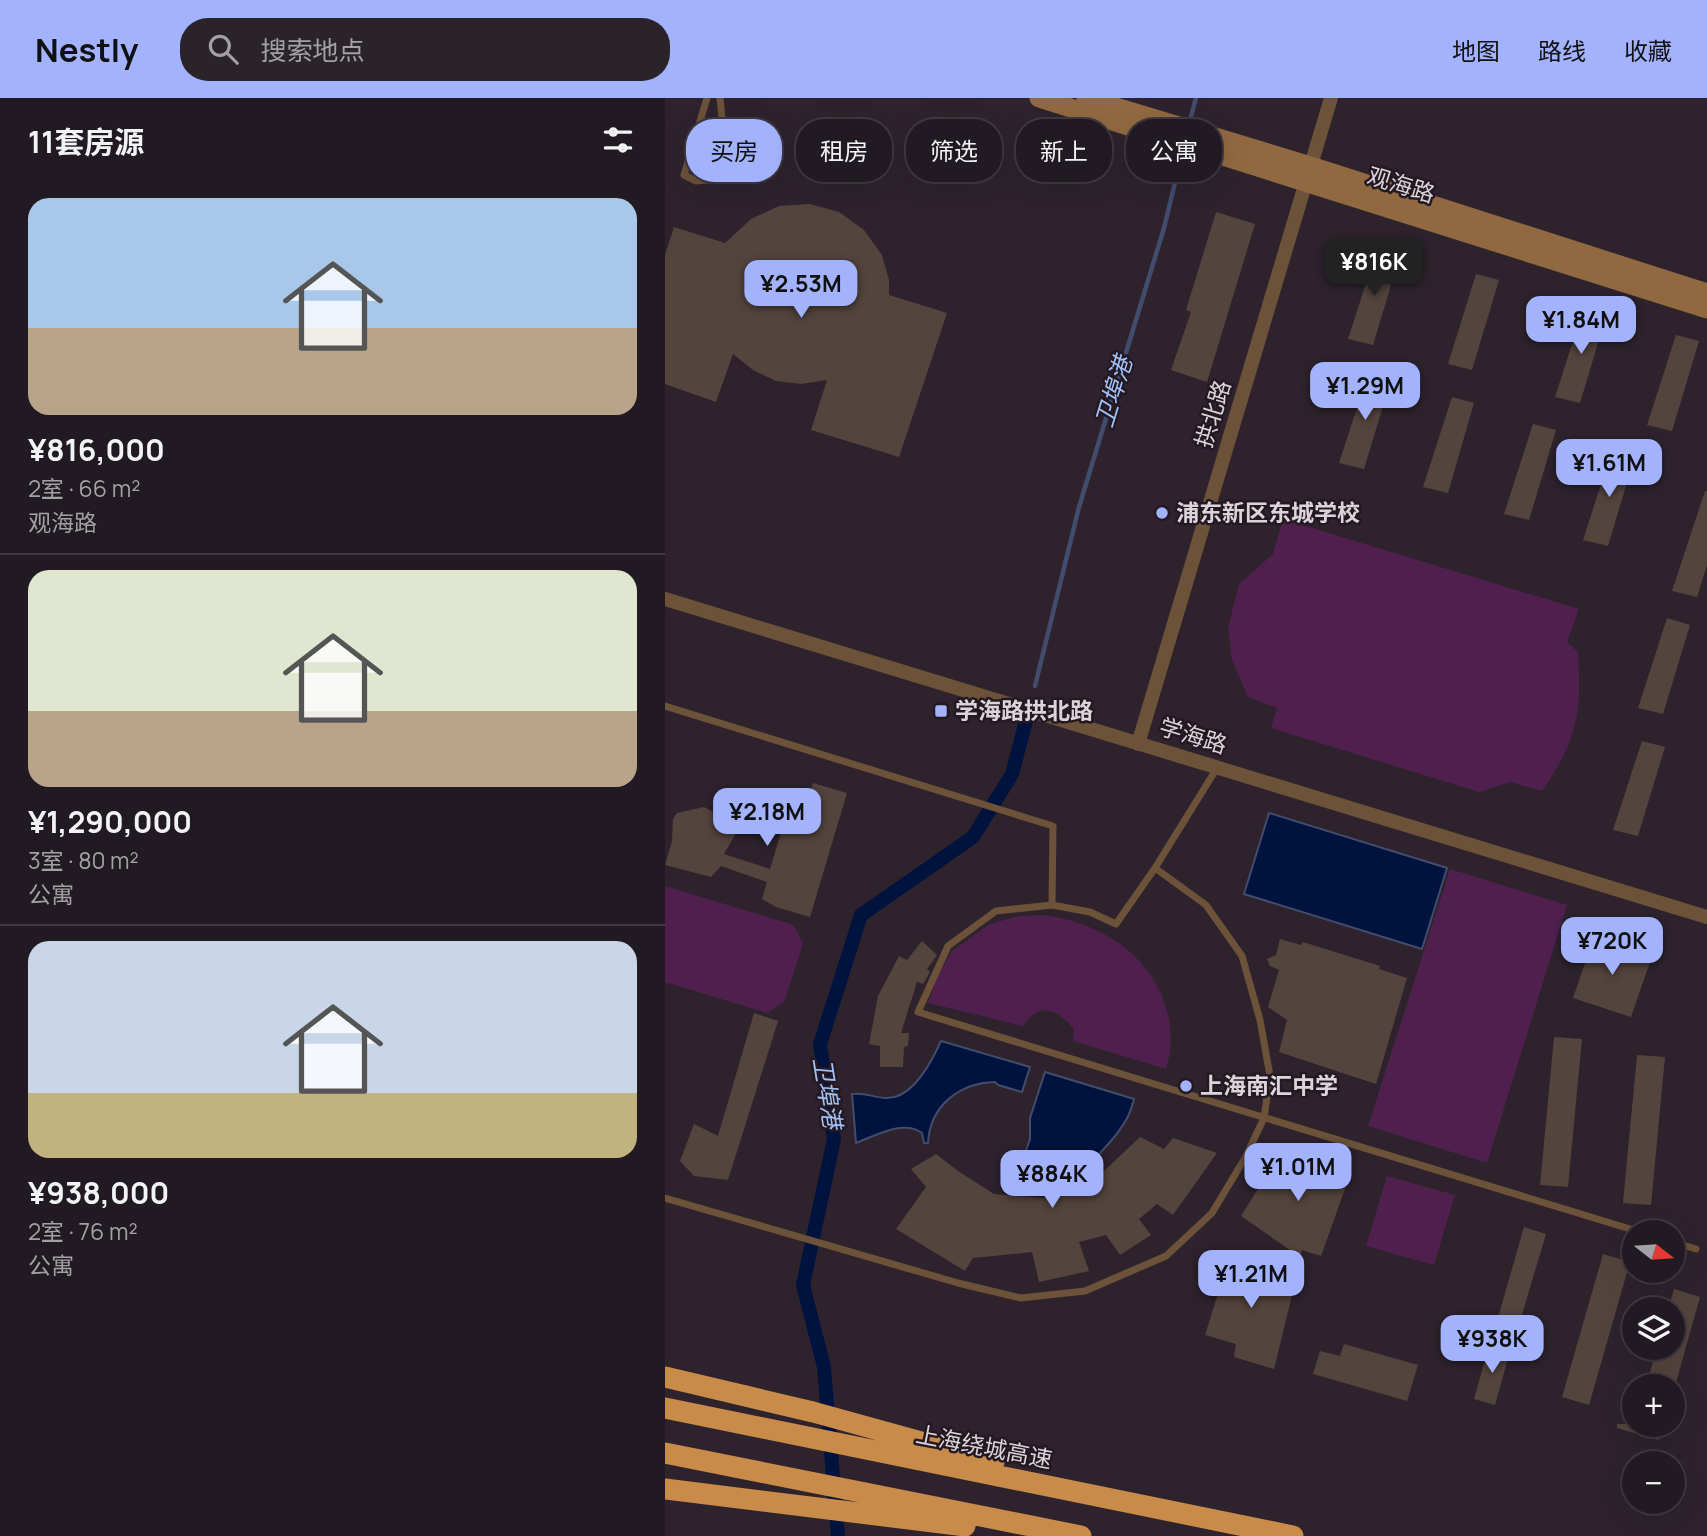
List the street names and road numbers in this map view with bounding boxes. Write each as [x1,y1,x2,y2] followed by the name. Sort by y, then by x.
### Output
[1364,159,1439,209] street label: 观海路
[1187,376,1237,451] street label: 拱北路
[1156,710,1231,760] street label: 学海路
[913,1417,1055,1475] street label: 上海绕城高速

